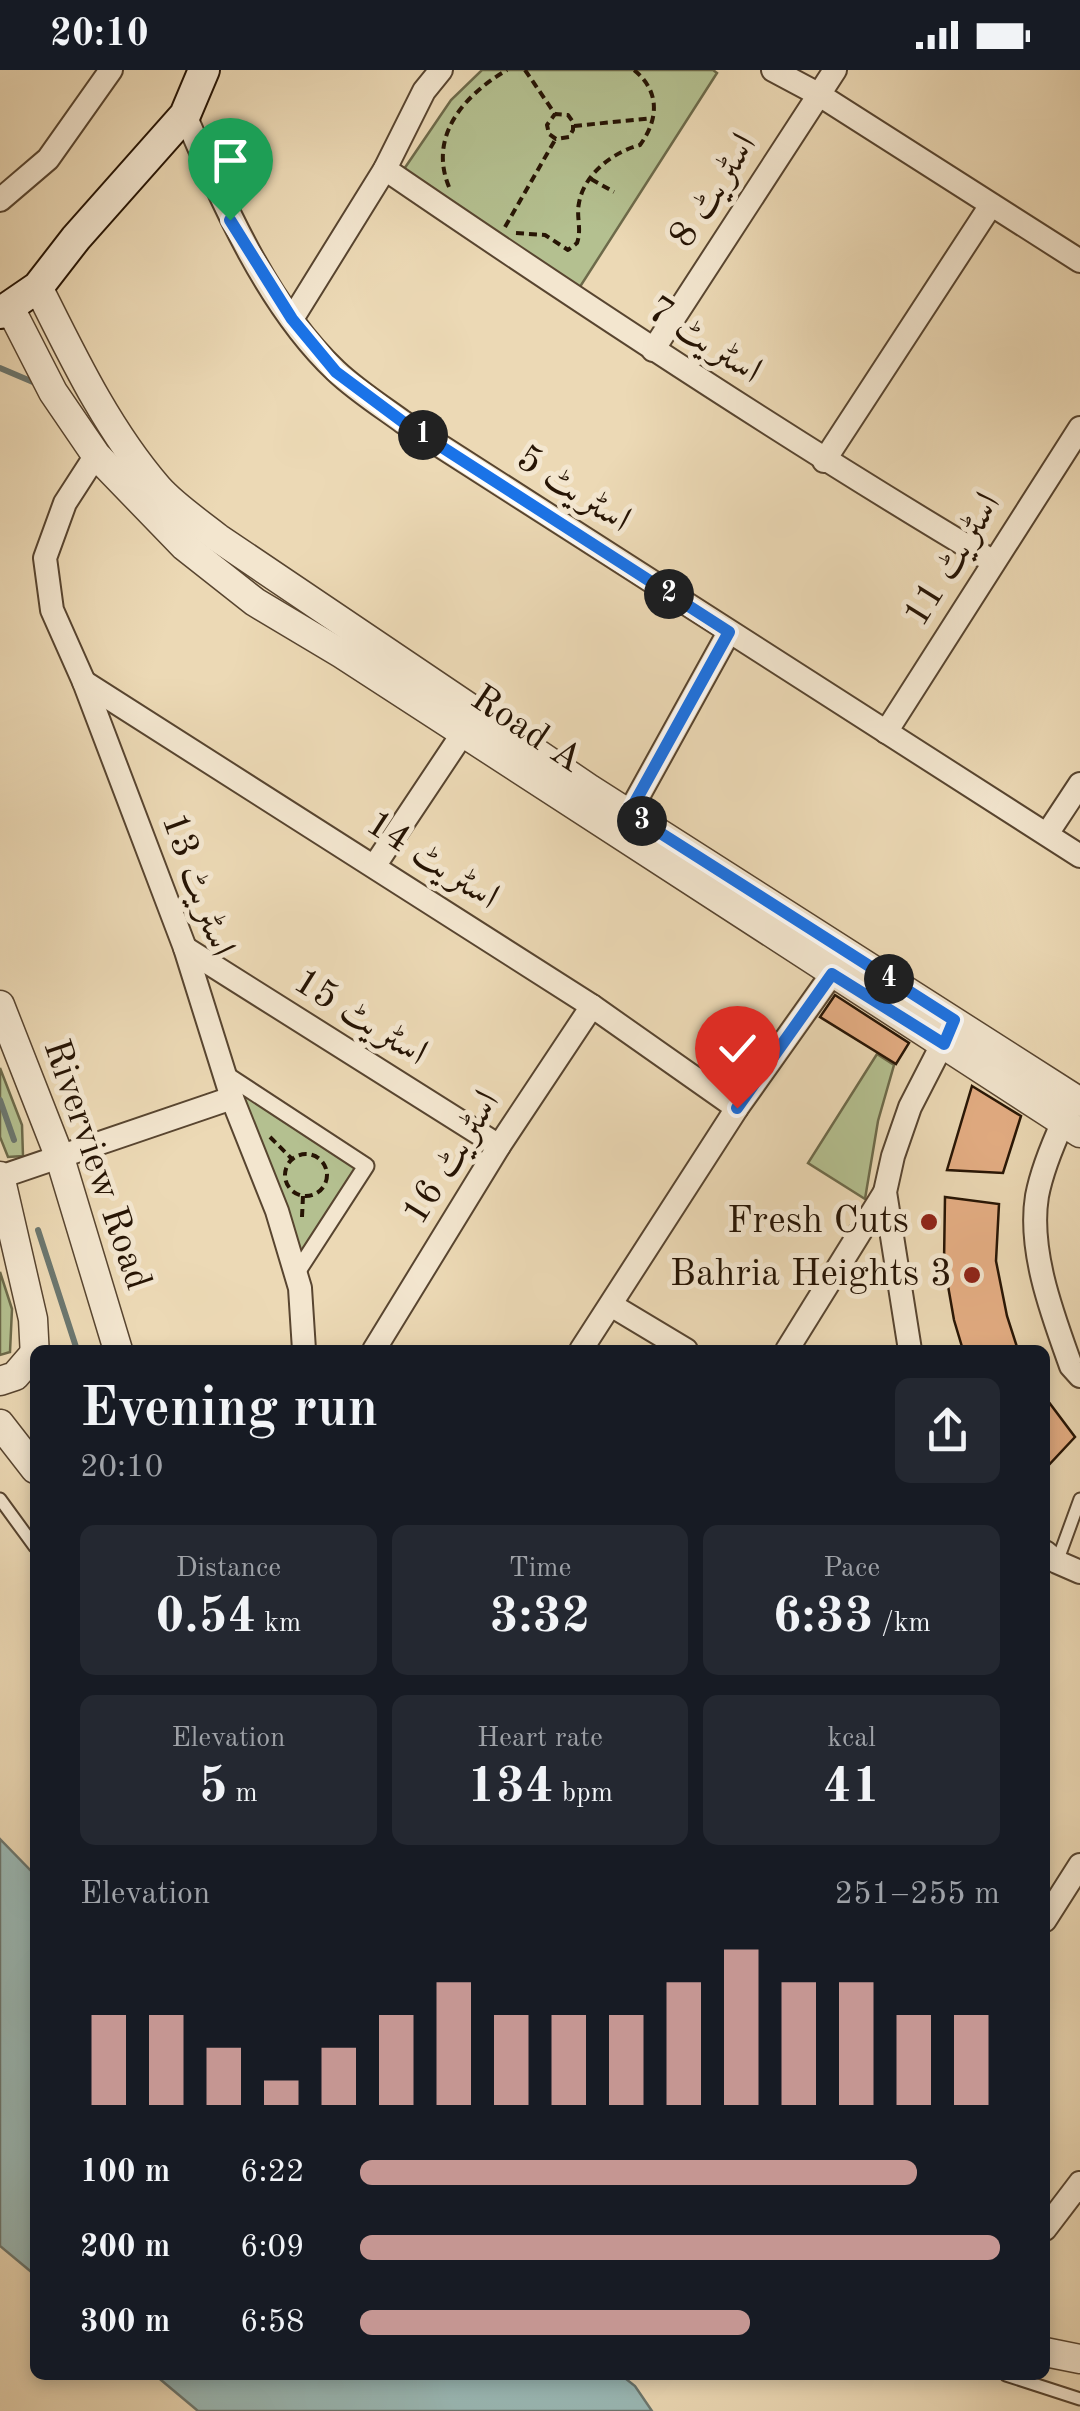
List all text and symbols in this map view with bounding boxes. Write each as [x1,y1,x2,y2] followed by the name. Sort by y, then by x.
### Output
[50,16,149,54] text: 20:10
[188,118,273,221] pin
[663,127,766,256] street label: اسٹریٹ 8
[203,133,258,188] icon: arrive
[639,290,768,393] street label: اسٹریٹ 7
[398,410,448,460] pin: 1
[415,421,431,449] text: 1
[508,439,637,542] street label: اسٹریٹ 5
[897,487,1010,634] street label: اسٹریٹ 11
[644,569,694,619] pin: 2
[661,580,677,608] text: 2
[464,679,588,781] street label: Road A
[617,796,667,846] pin: 3
[358,804,505,919] street label: اسٹریٹ 14
[634,807,650,835] text: 3
[152,808,240,962] street label: اسٹریٹ 13
[864,954,914,1004] pin: 4
[286,962,433,1075] street label: اسٹریٹ 15
[881,965,897,993] text: 4
[695,1006,780,1109] pin
[710,1021,765,1076] icon: check
[35,1035,157,1295] street label: Riverview Road
[396,1085,509,1232] street label: اسٹریٹ 16
[727,1203,909,1241] place label: Fresh Cuts
[918,1211,940,1233] marker: Fresh Cuts
[670,1256,952,1294] place label: Bahria Heights 3
[961,1264,983,1286] marker: Bahria Heights 3
[895,1378,1000,1483] button: share
[80,1383,378,1438] text: Evening run
[80,1452,163,1484] text: 20:10
[176,1555,281,1583] text: Distance
[509,1555,571,1583] text: Time
[823,1555,880,1583] text: Pace
[156,1593,257,1643] text: 0.54
[489,1593,590,1643] text: 3:32
[773,1593,874,1643] text: 6:33
[257,1610,301,1638] text: km
[874,1610,931,1638] text: /km
[171,1725,285,1753] text: Elevation
[477,1725,603,1753] text: Heart rate
[828,1725,876,1753] text: kcal
[199,1763,228,1813] text: 5
[467,1763,554,1813] text: 134
[823,1763,881,1813] text: 41
[228,1780,258,1808] text: m
[554,1780,613,1808] text: bpm
[80,1879,210,1911] text: Elevation
[834,1879,1000,1911] text: 251–255 m
[80,2157,170,2189] text: 100 m
[240,2157,305,2189] text: 6:22
[80,2232,170,2264] text: 200 m
[240,2232,305,2264] text: 6:09
[80,2307,170,2339] text: 300 m
[240,2307,305,2339] text: 6:58

